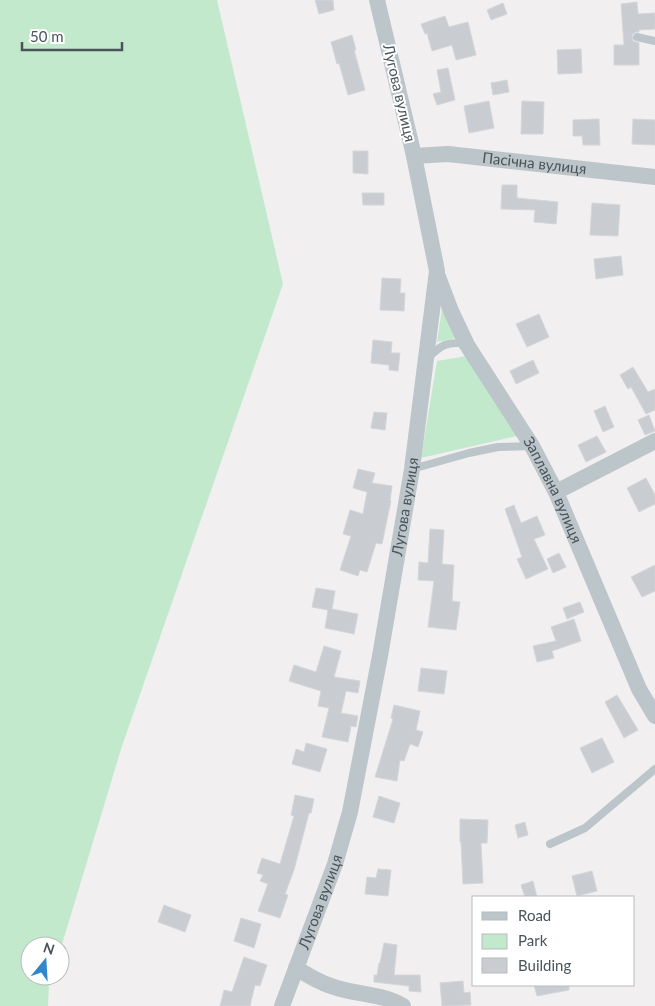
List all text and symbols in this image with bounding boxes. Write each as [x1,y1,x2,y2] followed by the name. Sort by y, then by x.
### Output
[22,20,122,52] scale bar
[30,27,64,45] text: 50 m
[380,41,420,143] street label: Лугова вулиця
[481,148,588,177] street label: Пасічна вулиця
[520,433,587,546] street label: Заплавна вулиця
[387,456,421,558] street label: Лугова вулиця
[294,852,345,952] street label: Лугова вулиця
[472,896,635,986] legend
[518,906,551,924] text: Road
[518,931,548,949] text: Park
[20,936,70,986] north arrow
[41,938,57,958] text: N
[518,956,571,974] text: Building

